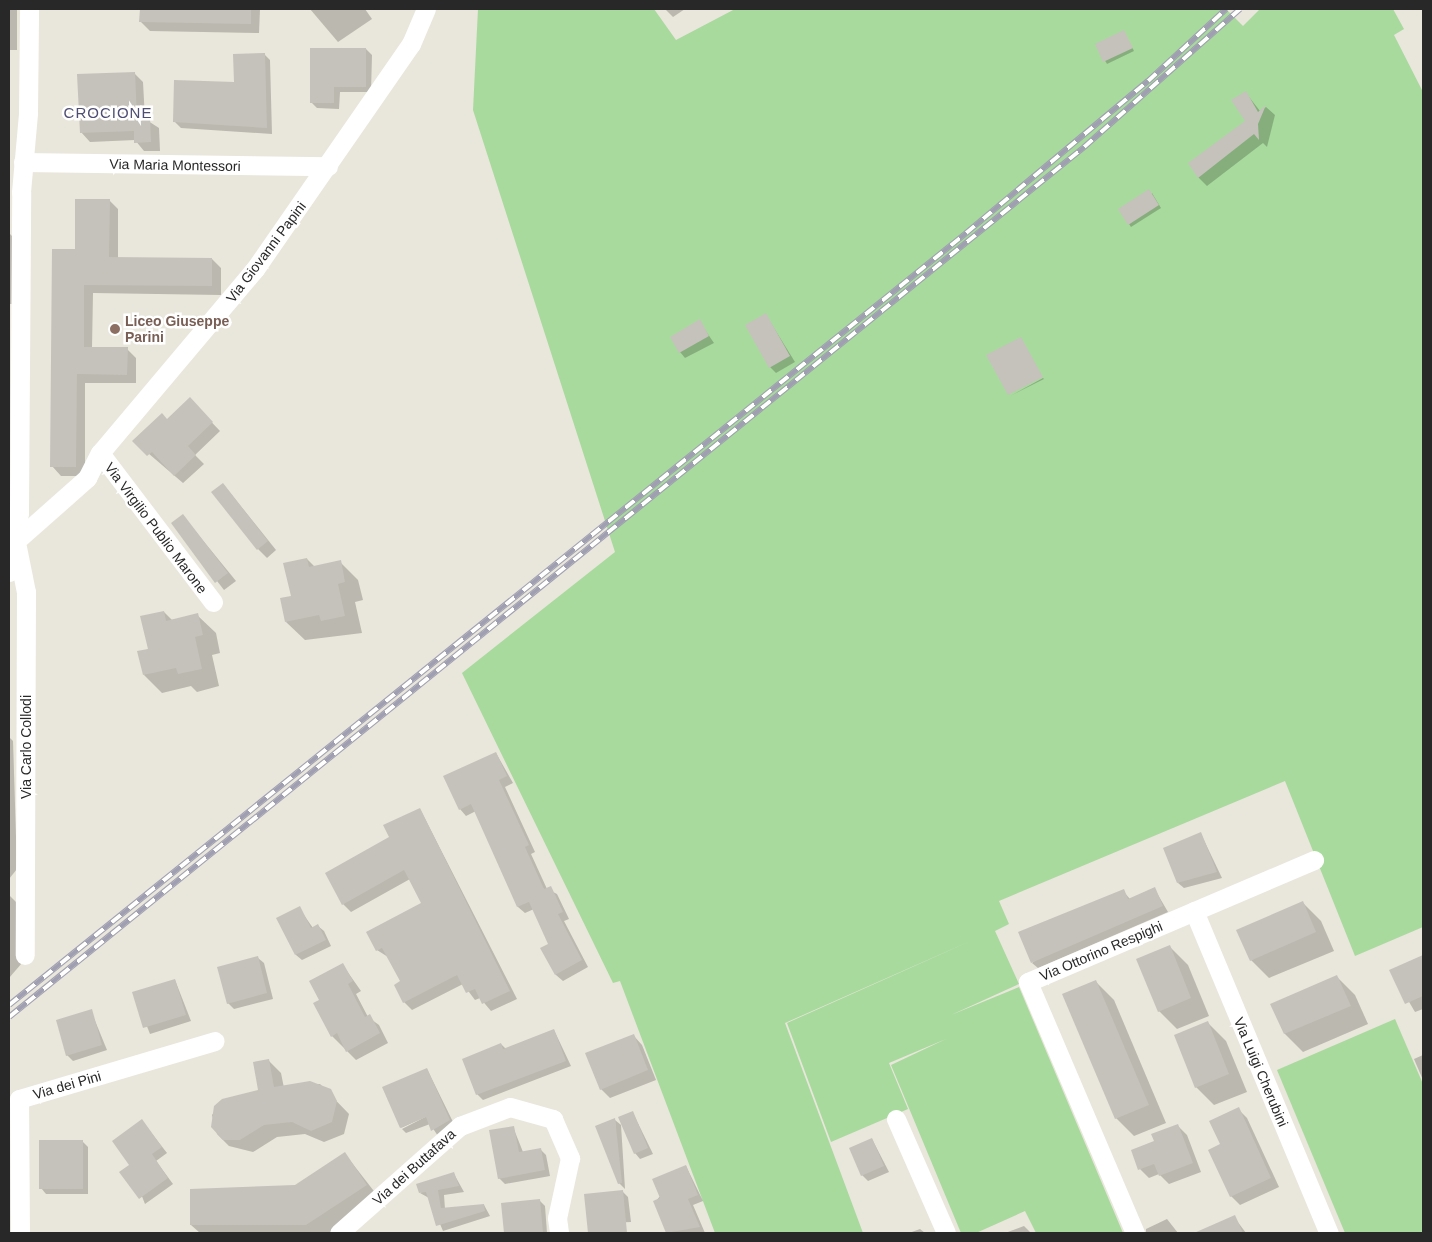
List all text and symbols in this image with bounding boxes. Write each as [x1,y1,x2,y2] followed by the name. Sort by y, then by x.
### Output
[63,104,153,122] district label: CROCIONE
[109,155,241,175] street label: Via Maria Montessori
[223,198,309,306] street label: Via Giovanni Papini
[125,313,229,346] place label: Liceo Giuseppe Parini
[109,323,121,335] marker: Liceo Giuseppe Parini
[101,459,211,597] street label: Via Virgilio Publio Marone
[18,695,34,799] street label: Via Carlo Collodi
[1037,917,1165,985] street label: Via Ottorino Respighi
[1230,1015,1292,1129] street label: Via Luigi Cherubini
[31,1067,103,1103] street label: Via dei Pini
[369,1125,459,1209] street label: Via dei Buttafava

